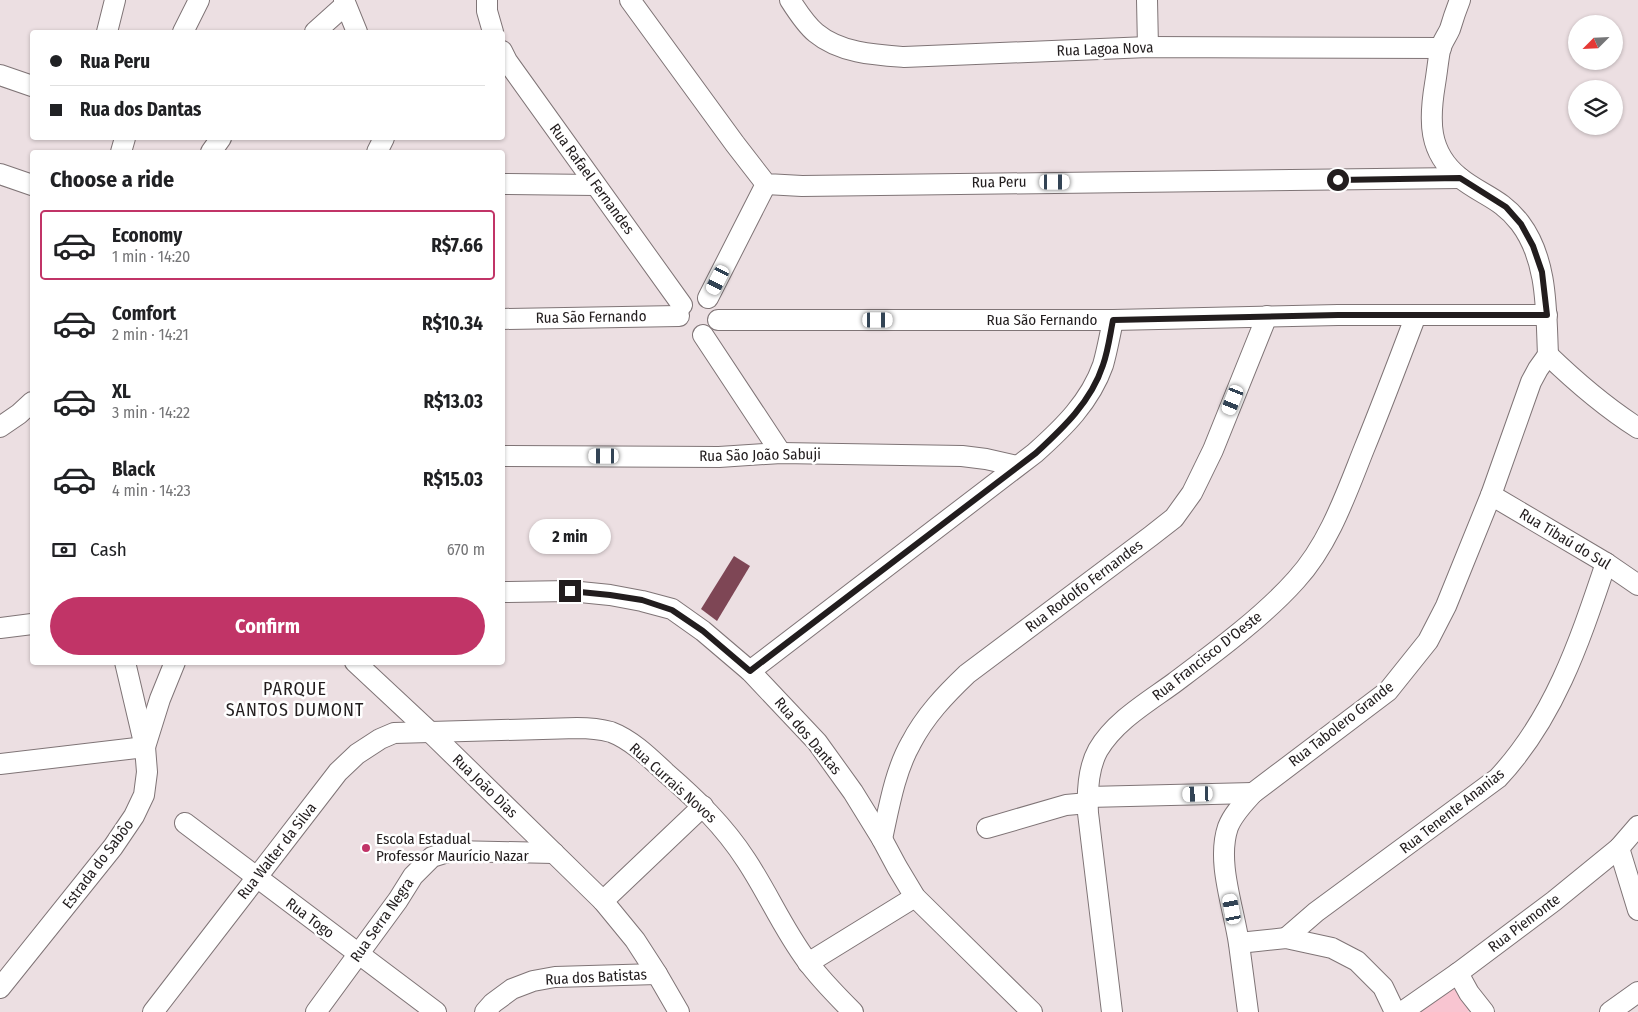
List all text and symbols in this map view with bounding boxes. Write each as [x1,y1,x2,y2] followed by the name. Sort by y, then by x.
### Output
[1568,15,1622,70] north arrow
[1568,15,1623,135] map controls
[1056,38,1154,60] street label: Rua Lagoa Nova
[80,50,150,73] text: Rua Peru
[1568,80,1623,135] button: layers
[80,98,201,121] text: Rua dos Dantas
[546,120,638,238] street label: Rua Rafael Fernandes
[50,166,174,193] text: Choose a ride
[1327,169,1349,191] route start
[971,173,1027,191] street label: Rua Peru
[1040,175,1070,190] car
[52,223,97,268] icon: car
[112,224,182,247] text: Economy
[431,234,483,257] text: R$7.66
[112,247,190,266] text: 1 min · 14:20
[704,263,731,297] car
[52,301,97,346] icon: car
[112,302,176,325] text: Comfort
[535,307,647,327] street label: Rua São Fernando
[987,311,1098,329] street label: Rua São Fernando
[422,312,483,335] text: R$10.34
[863,313,893,328] car
[112,325,189,344] text: 2 min · 14:21
[52,379,97,424] icon: car
[112,380,131,403] text: XL
[1220,383,1245,417] car
[423,390,483,413] text: R$13.03
[112,403,190,422] text: 3 min · 14:22
[699,445,821,465] street label: Rua São João Sabuji
[589,449,619,464] car
[52,457,97,502] icon: car
[112,458,155,481] text: Black
[423,468,483,491] text: R$15.03
[112,481,191,500] text: 4 min · 14:23
[1516,505,1614,573] street label: Rua Tibaú do Sul
[529,518,611,554] callout: 2 min
[552,527,588,546] text: 2 min
[50,536,78,564] icon: cash
[1022,536,1146,636] street label: Rua Rodolfo Fernandes
[90,538,127,561] text: Cash
[447,540,485,559] text: 670 m
[559,580,581,602] route end
[50,597,485,655] button: Confirm
[1149,608,1265,704] street label: Rua Francisco D'Oeste
[226,678,364,721] district label: PARQUE SANTOS DUMONT
[1285,678,1397,770] street label: Rua Tabolero Grande
[771,694,845,778] street label: Rua dos Dantas
[626,739,720,827] street label: Rua Currais Novos
[449,750,521,822] street label: Rua João Dias
[1396,765,1508,857] street label: Rua Tenente Ananias
[1182,786,1213,802] car
[234,799,320,903] street label: Rua Walter da Silva
[59,816,138,912] street label: Estrada do Sabôo
[376,830,529,865] place label: Escola Estadual Professor Maurício Nazar
[360,842,372,854] marker: Escola Estadual Professor Maurício Nazar
[346,875,418,965] street label: Rua Serra Negra
[1484,890,1564,956] street label: Rua Piemonte
[1221,893,1242,925] car
[282,894,338,942] street label: Rua Togo
[545,965,647,989] street label: Rua dos Batistas

